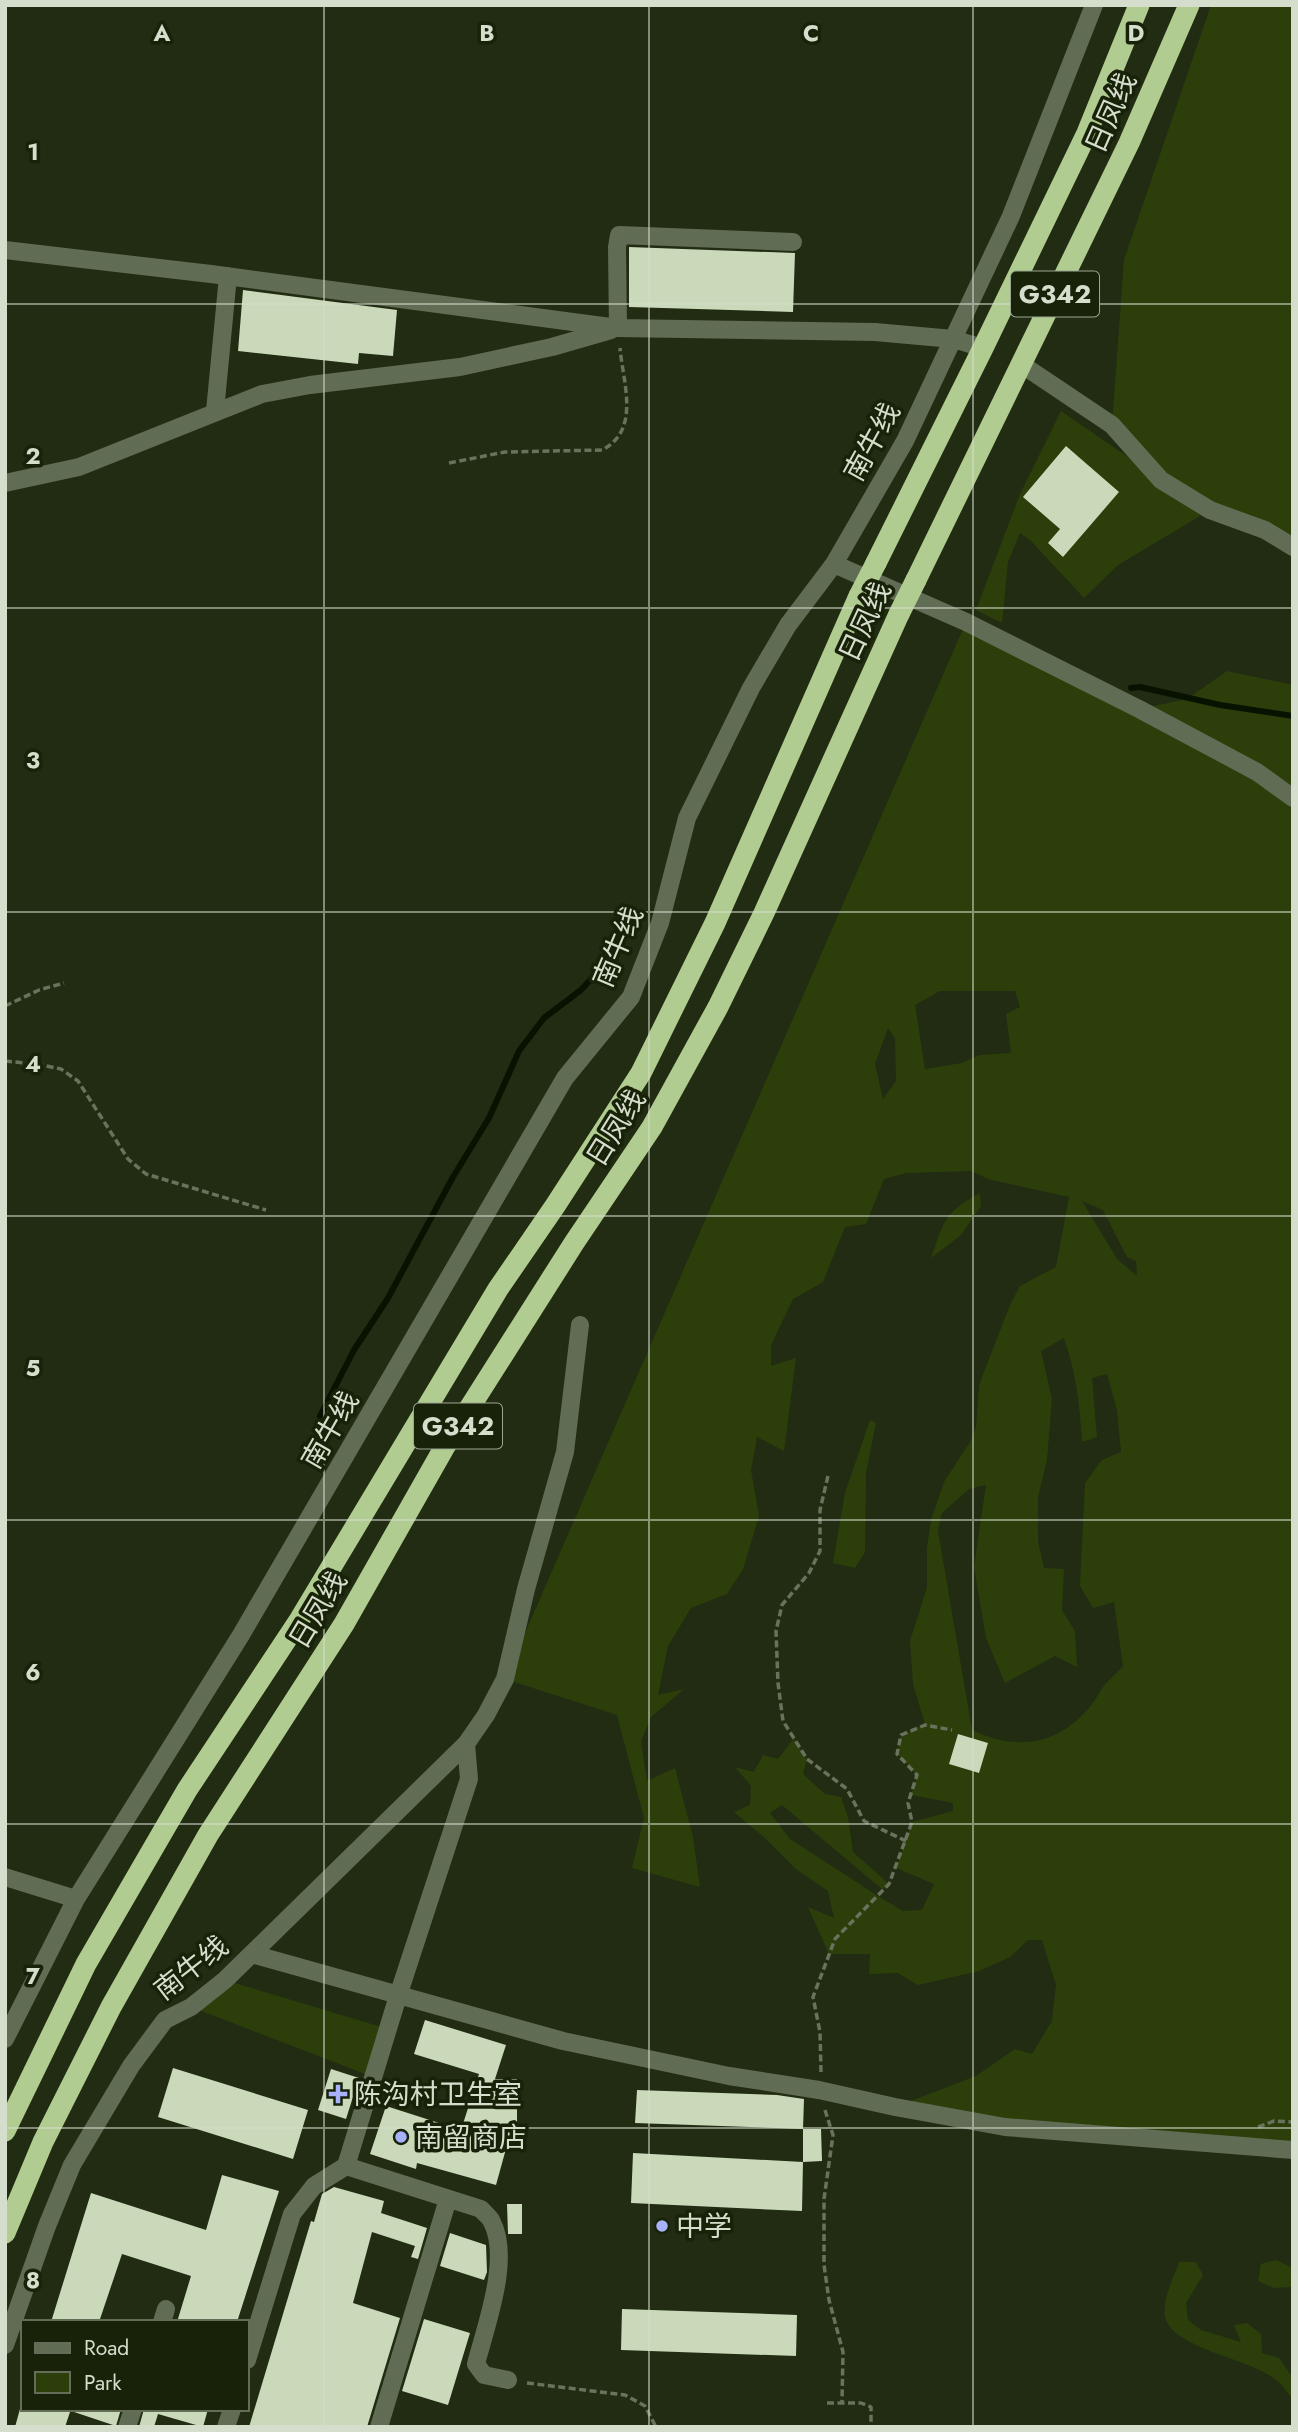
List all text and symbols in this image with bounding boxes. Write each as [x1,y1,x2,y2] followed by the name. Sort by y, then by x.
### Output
[153,16,171,50] text: A
[479,16,495,50] text: B
[803,16,819,50] text: C
[1128,16,1145,50] text: D
[1075,66,1147,160] street label: 日凤线
[27,135,39,169] text: 1
[1011,272,1099,316] road number: G342
[834,395,910,489] street label: 南牛线
[25,439,41,473] text: 2
[829,575,901,669] street label: 日凤线
[26,743,40,777] text: 3
[583,900,653,994] street label: 南牛线
[25,1047,41,1081] text: 4
[576,1082,656,1174] street label: 日凤线
[26,1351,40,1385] text: 5
[291,1383,369,1477] street label: 南牛线
[414,1404,502,1448] road number: G342
[279,1563,357,1657] street label: 日凤线
[25,1655,41,1689] text: 6
[145,1926,237,2010] street label: 南牛线
[26,1959,40,1993] text: 7
[354,2074,522,2115] place label: 陈沟村卫生室
[328,2084,348,2104] marker: 陈沟村卫生室
[415,2117,527,2158] place label: 南留商店
[393,2129,409,2145] marker: 南留商店
[676,2206,732,2247] place label: 中学
[654,2218,670,2234] marker: 中学
[26,2263,40,2297] text: 8
[21,2320,248,2411] legend
[84,2333,129,2363] text: Road
[84,2368,122,2398] text: Park

